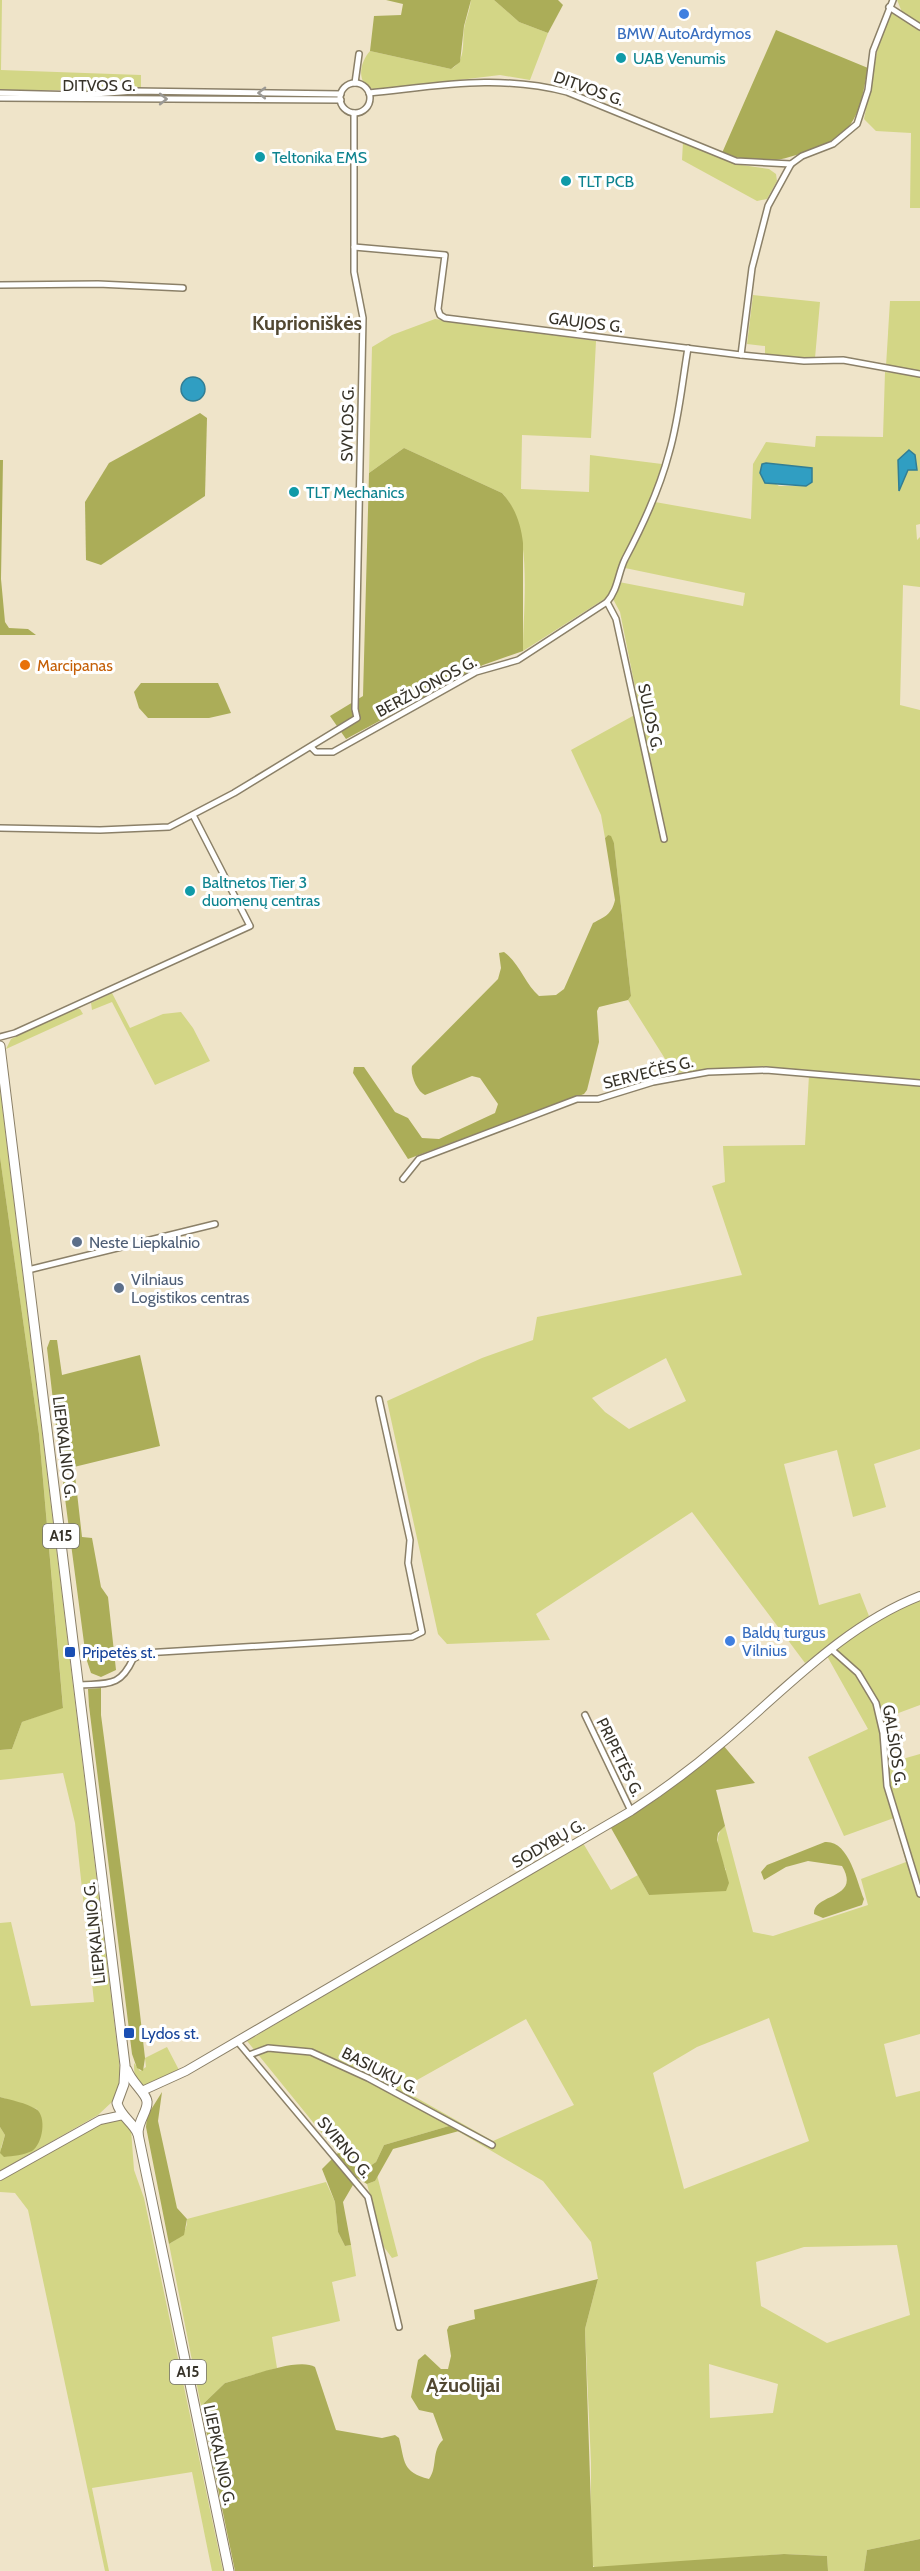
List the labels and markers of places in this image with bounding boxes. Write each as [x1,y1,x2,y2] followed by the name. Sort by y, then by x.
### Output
[677,7,691,21] marker: BMW AutoArdymos
[617,24,751,43] place label: BMW AutoArdymos
[633,49,726,68] place label: UAB Venumis
[614,51,628,65] marker: UAB Venumis
[272,148,367,167] place label: Teltonika EMS
[253,150,267,164] marker: Teltonika EMS
[578,172,635,191] place label: TLT PCB
[559,174,573,188] marker: TLT PCB
[306,483,405,502] place label: TLT Mechanics
[287,485,301,499] marker: TLT Mechanics
[37,656,113,675] place label: Marcipanas
[18,658,32,672] marker: Marcipanas
[202,873,320,910] place label: Baltnetos Tier 3 duomenų centras
[183,884,197,898] marker: Baltnetos Tier 3 duomenų centras
[89,1233,200,1252] place label: Neste Liepkalnio
[70,1235,84,1249] marker: Neste Liepkalnio
[131,1270,250,1307] place label: Vilniaus Logistikos centras
[112,1281,126,1295] marker: Vilniaus Logistikos centras
[742,1623,826,1660] place label: Baldų turgus Vilnius
[723,1634,737,1648] marker: Baldų turgus Vilnius
[82,1643,156,1662] place label: Pripetės st.
[63,1645,77,1659] marker: Pripetės st.
[141,2024,199,2043] place label: Lydos st.
[122,2026,136,2040] marker: Lydos st.

